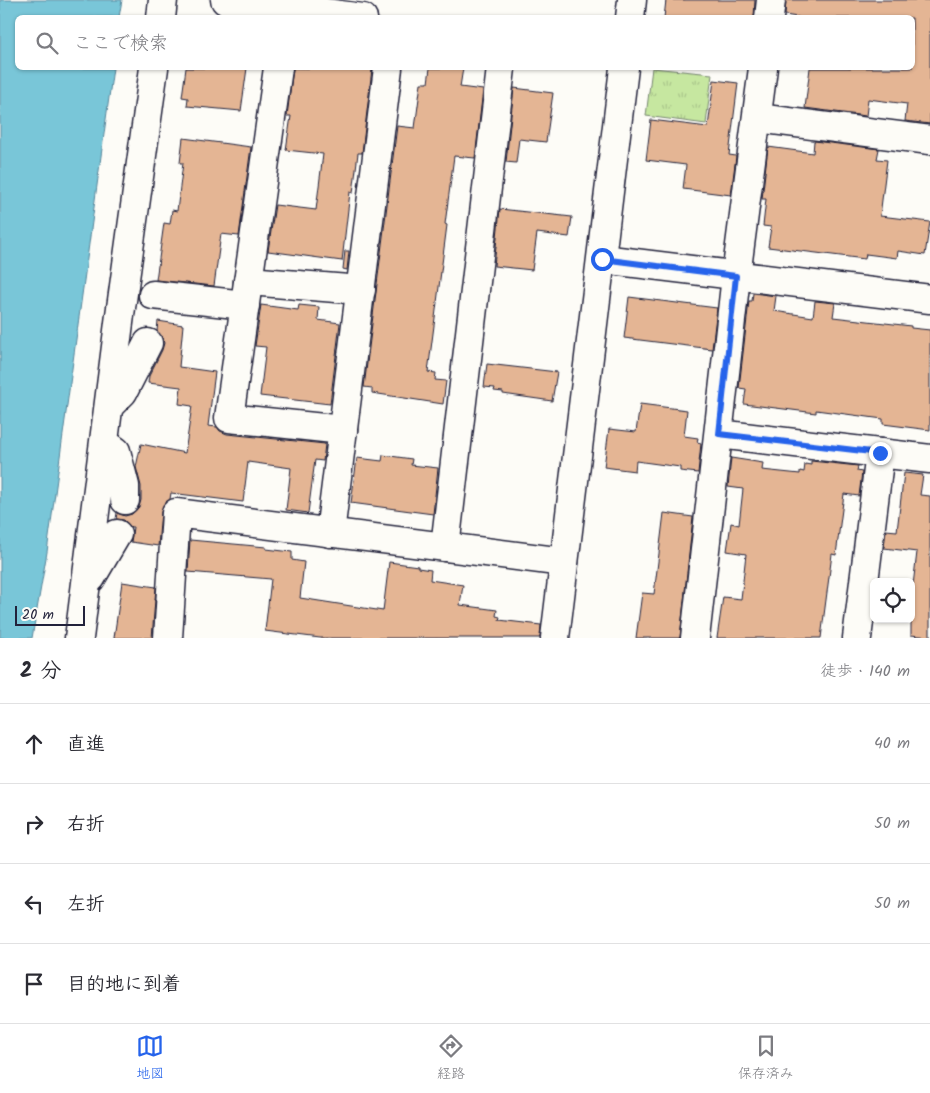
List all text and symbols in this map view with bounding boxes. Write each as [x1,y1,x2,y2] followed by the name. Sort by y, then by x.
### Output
[15,15,915,70] search box
[33,29,61,57] icon: search
[73,29,168,59] text: ここで検索
[591,248,614,271] route start
[869,442,892,465] route end
[870,578,915,623] map controls
[870,578,915,623] button: locate
[15,603,85,626] scale bar
[22,604,54,626] text: 20 m
[20,655,61,688] text: 2 分
[820,659,910,684] text: 徒歩 · 140 m
[20,730,48,758] icon: ahead
[67,730,105,760] text: 直進
[874,731,910,756] text: 40 m
[20,810,48,838] icon: right
[67,810,105,840] text: 右折
[874,811,910,836] text: 50 m
[20,890,48,918] icon: left
[67,890,105,920] text: 左折
[874,891,910,916] text: 50 m
[20,970,48,998] icon: arrive
[67,970,181,1000] text: 目的地に到着
[136,1032,164,1085] tab: 地図
[437,1032,465,1085] tab: 経路
[738,1032,794,1085] tab: 保存済み

